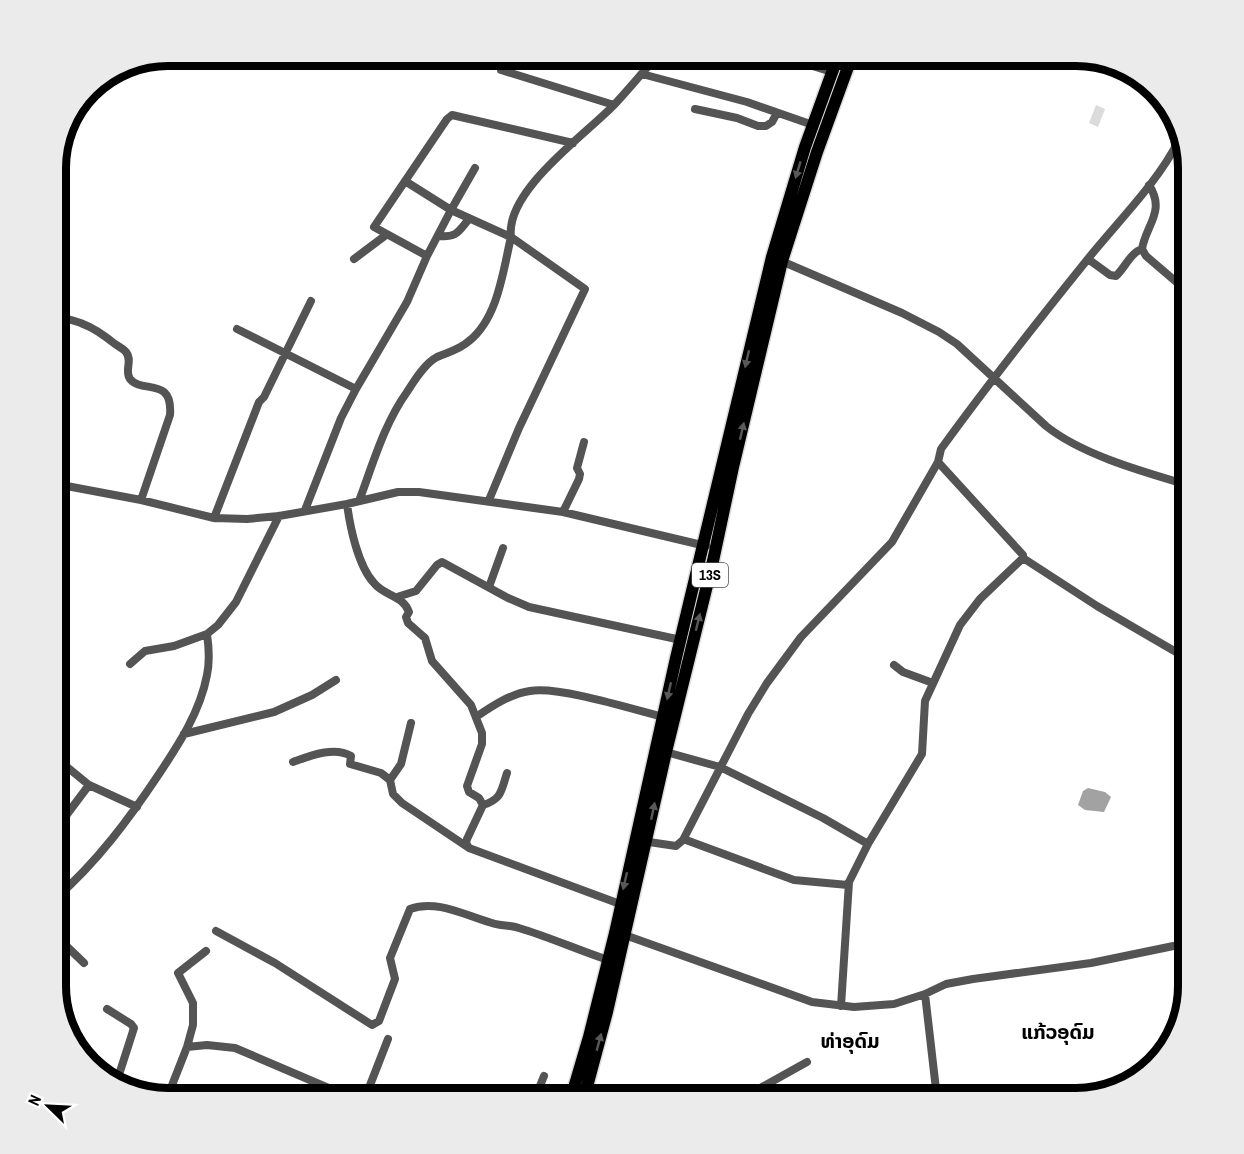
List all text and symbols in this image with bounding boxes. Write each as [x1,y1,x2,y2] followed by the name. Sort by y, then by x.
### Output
[793,161,802,179] one-way arrow
[742,349,752,368] one-way arrow
[737,422,747,441] one-way arrow
[692,563,728,587] road number: 13S
[694,612,704,631] one-way arrow
[663,682,673,701] one-way arrow
[649,801,658,820] one-way arrow
[620,872,630,891] one-way arrow
[1021,1018,1095,1045] district label: ແກ້ວອຸດົມ
[821,1027,879,1054] district label: ທ່າອຸດົມ
[594,1033,604,1051] one-way arrow
[18,1076,78,1136] north arrow
[22,1091,46,1109] text: N

